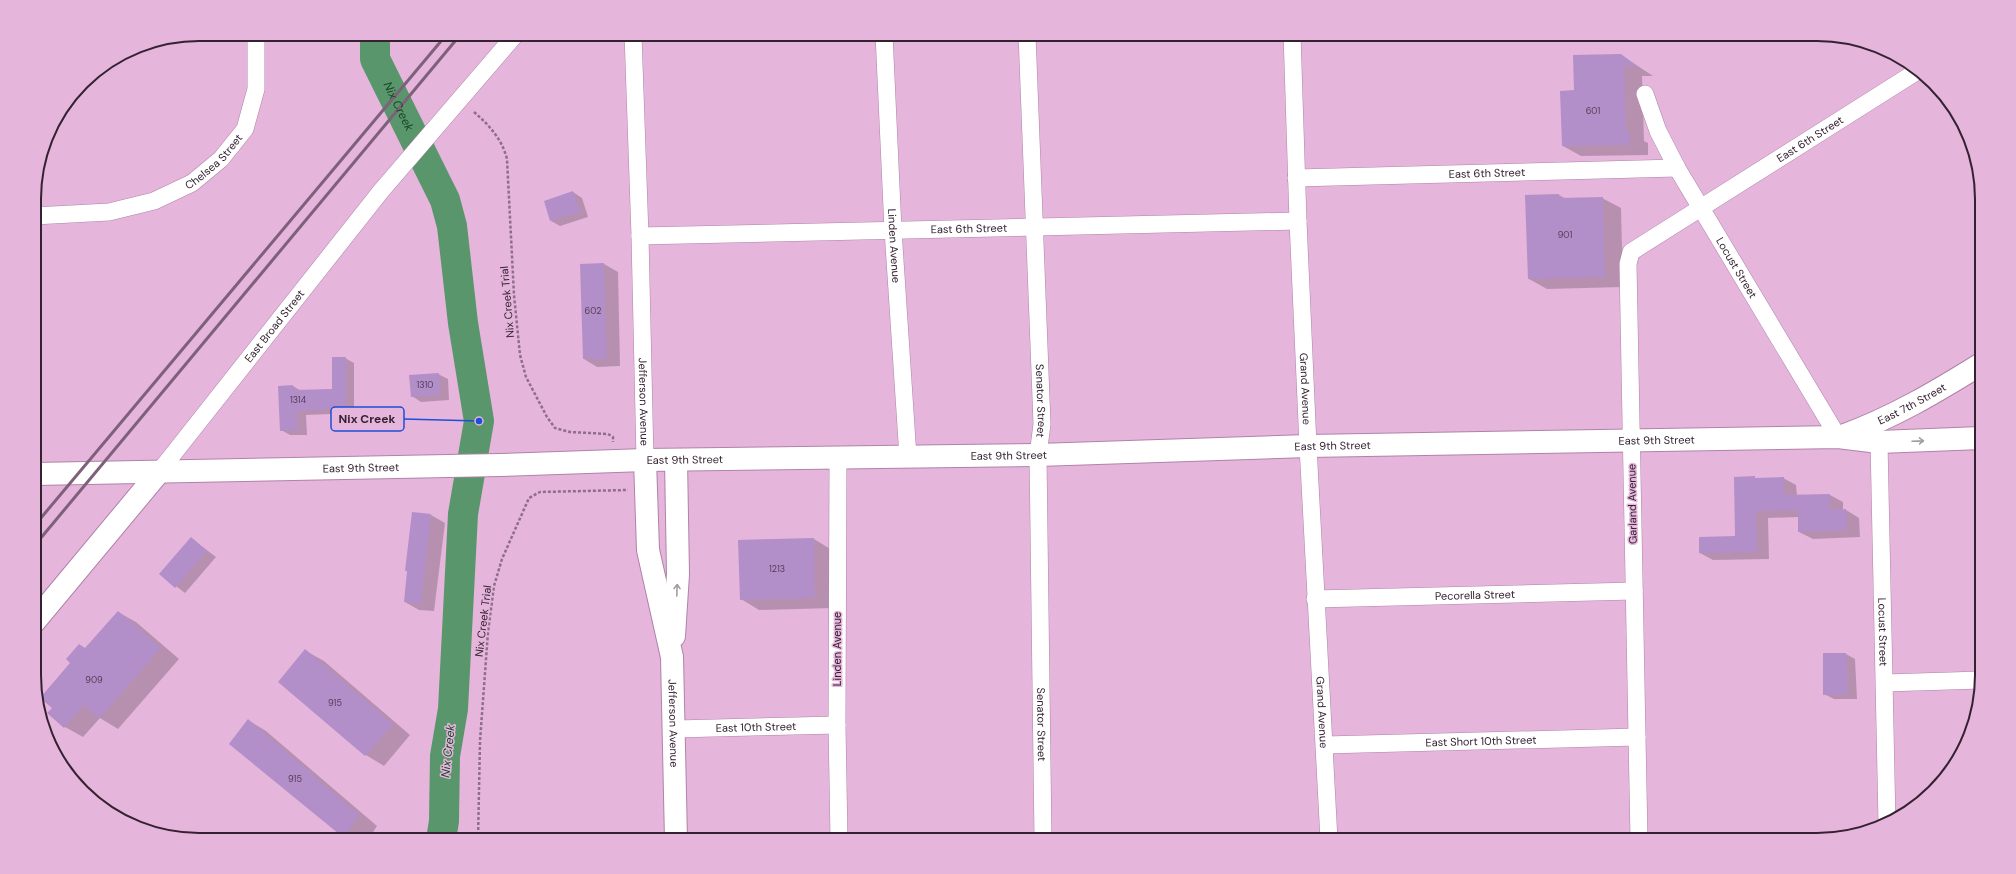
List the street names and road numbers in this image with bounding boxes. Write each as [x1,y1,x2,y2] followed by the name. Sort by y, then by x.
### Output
[1774,113,1846,165] street label: East 6th Street
[183,131,245,192] street label: Chelsea Street
[1449,165,1525,181] street label: East 6th Street
[885,208,903,283] street label: Linden Avenue
[931,221,1007,236] street label: East 6th Street
[1713,235,1760,301] street label: Locust Street
[497,266,517,338] street label: Nix Creek Trial
[241,287,307,365] street label: East Broad Street
[1297,352,1314,425] street label: Grand Avenue
[636,358,652,446] street label: Jefferson Avenue
[1033,364,1049,438] street label: Senator Street
[1875,380,1949,427] street label: East 7th Street
[1618,432,1695,448] street label: East 9th Street
[1294,438,1371,453] street label: East 9th Street
[970,448,1047,463] street label: East 9th Street
[647,452,723,467] street label: East 9th Street
[323,460,399,475] street label: East 9th Street
[1624,464,1640,544] street label: Garland Avenue
[472,584,494,658] street label: Nix Creek Trial
[1435,587,1515,603] street label: Pecorella Street
[1875,598,1891,666] street label: Locust Street
[830,612,844,686] street label: Linden Avenue
[1313,676,1331,749] street label: Grand Avenue
[665,679,681,767] street label: Jefferson Avenue
[1034,687,1049,761] street label: Senator Street
[716,719,796,735] street label: East 10th Street
[1425,733,1537,749] street label: East Short 10th Street

